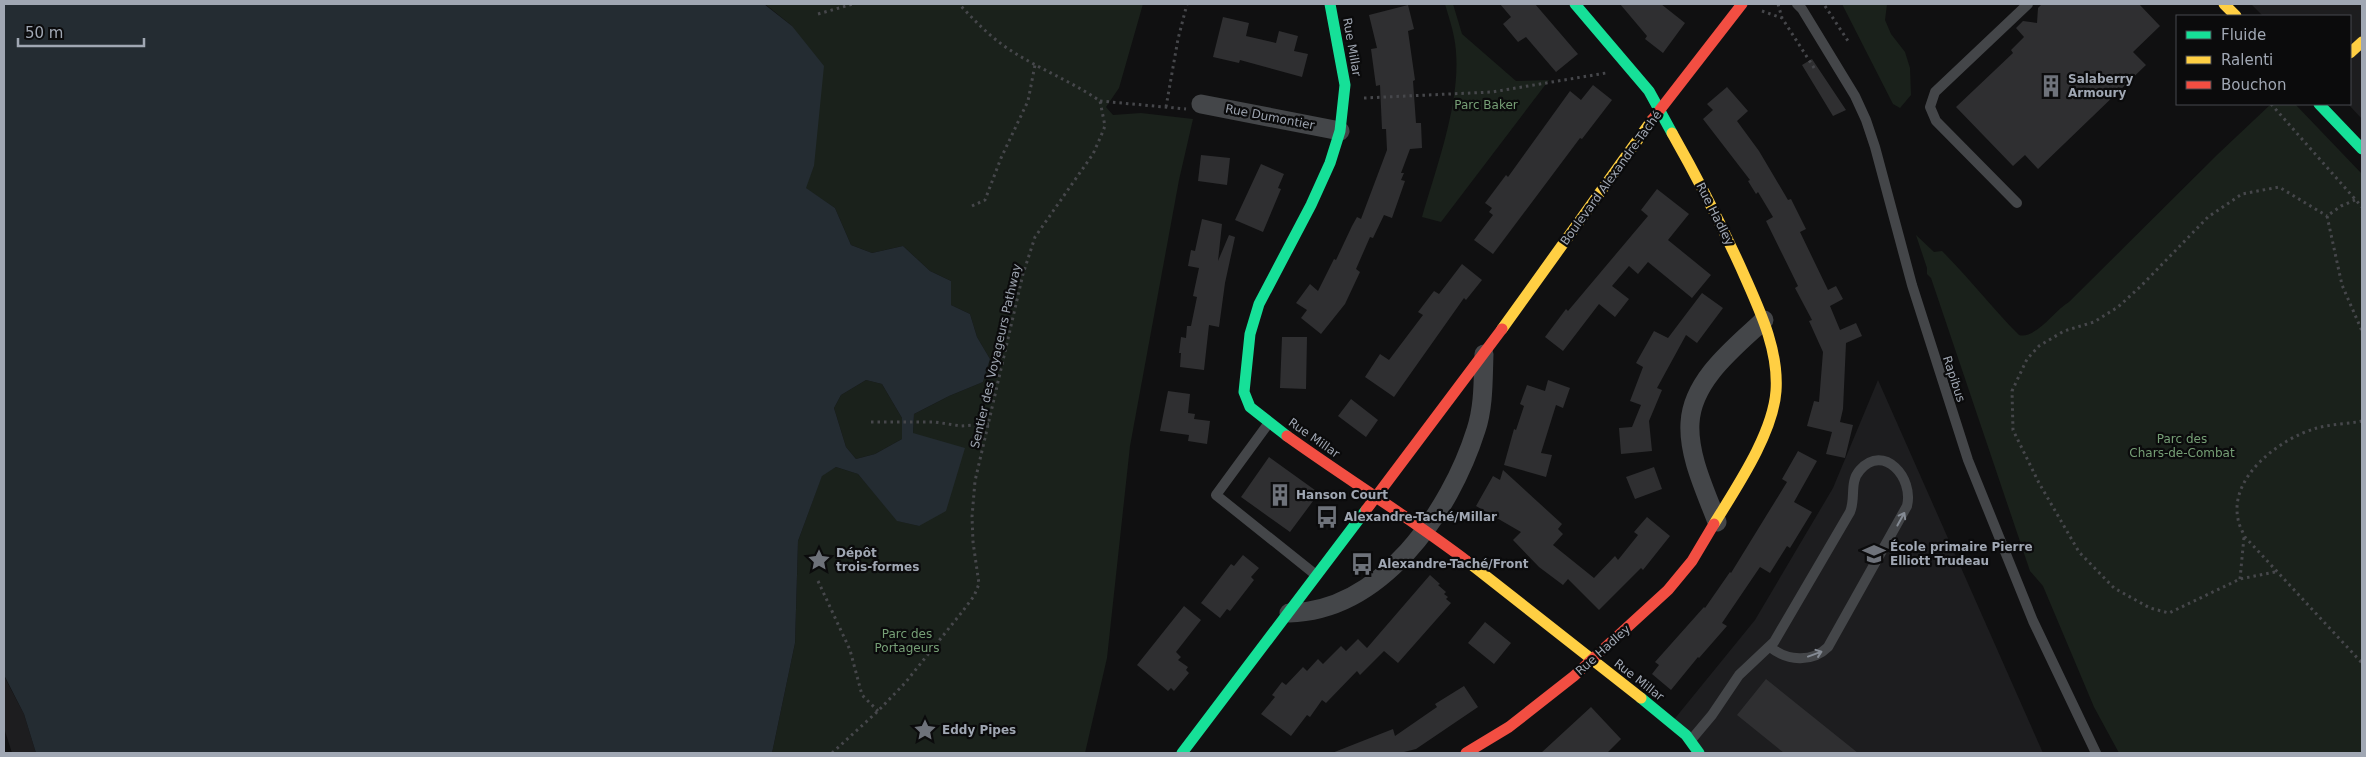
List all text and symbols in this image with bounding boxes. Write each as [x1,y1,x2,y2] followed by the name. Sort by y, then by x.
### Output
[18,15,144,47] scale bar
[2176,15,2351,105] legend
[1340,17,1364,77] street label: Rue Millar
[25,24,63,42] text: 50 m
[2221,26,2266,44] text: Fluide
[2221,51,2273,69] text: Ralenti
[2068,72,2134,100] place label: Salaberry Armoury
[2038,73,2064,99] building icon: Salaberry Armoury
[2221,76,2286,94] text: Bouchon
[1454,98,1518,112] park label: Parc Baker
[1224,101,1316,133] street label: Rue Dumontier
[1558,108,1664,248] street label: Boulevard Alexandre-Taché
[1693,180,1737,248] street label: Rue Hadley
[968,262,1024,450] street label: Sentier des Voyageurs Pathway
[1940,354,1968,404] street label: Rapibus
[1286,415,1342,461] street label: Rue Millar
[2129,432,2235,460] park label: Parc des Chars-de-Combat
[1267,482,1293,508] building icon: Hanson Court
[1296,488,1388,502] place label: Hanson Court
[1314,504,1340,530] bus stop icon: Alexandre-Taché/Millar
[1344,510,1497,524] place label: Alexandre-Taché/Millar
[1896,512,1906,527] one-way arrow
[1890,539,2033,568] place label: École primaire Pierre Elliott Trudeau
[1861,541,1887,567] school or university icon: École primaire Pierre Elliott Trudeau
[836,546,919,574] place label: Dépôt trois-formes
[806,547,832,573] place icon: Dépôt trois-formes
[1349,551,1375,577] bus stop icon: Alexandre-Taché/Front
[1378,557,1529,571] place label: Alexandre-Taché/Front
[1573,622,1633,678] street label: Rue Hadley
[875,627,939,655] park label: Parc des Portageurs
[1807,649,1822,658] one-way arrow
[1611,656,1667,704] street label: Rue Millar
[912,717,938,743] place icon: Eddy Pipes
[942,723,1016,737] place label: Eddy Pipes

